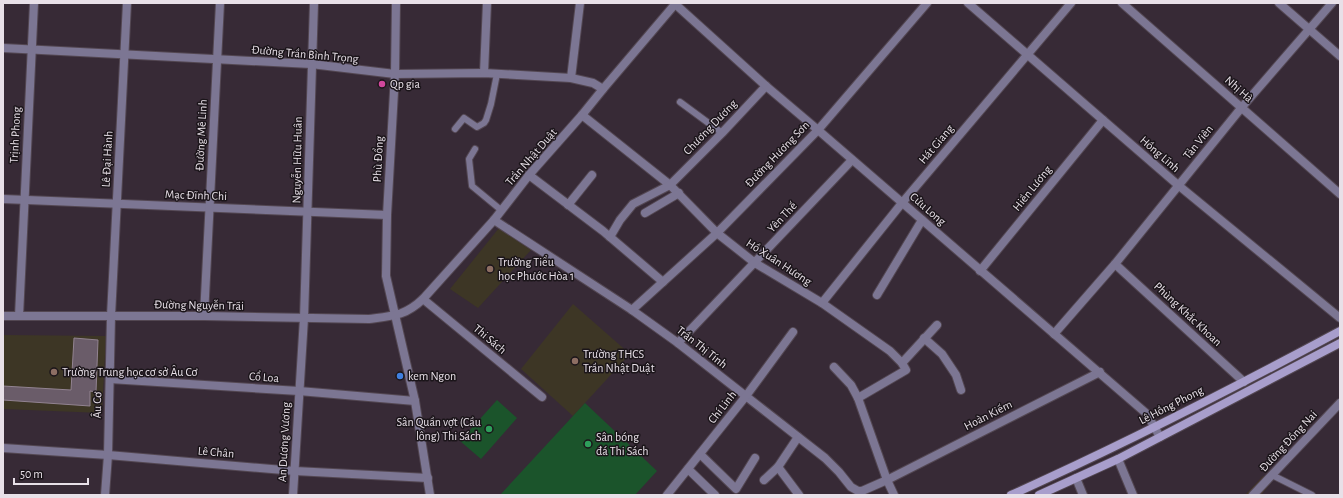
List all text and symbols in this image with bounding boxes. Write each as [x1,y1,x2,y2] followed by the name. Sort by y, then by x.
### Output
[251,43,359,65] street label: Đường Trần Bình Trọng
[1223,74,1256,105] street label: Nhị Hà
[390,78,421,91] place label: Qp gia
[377,79,387,89] marker: Qp gia
[681,97,739,157] street label: Chương Dương
[193,99,209,171] street label: Đường Mê Linh
[8,106,22,164] street label: Trịnh Phong
[289,116,305,204] street label: Nguyễn Hữu Huân
[743,119,811,189] street label: Đường Hương Sơn
[916,122,956,166] street label: Hát Giang
[1181,123,1215,161] street label: Tản Viên
[503,126,559,188] street label: Trần Nhật Duật
[100,130,114,188] street label: Lê Đại Hành
[1138,134,1182,174] street label: Hồng Lĩnh
[370,135,385,182] street label: Phù Đổng
[1010,163,1054,213] street label: Hiền Lương
[165,188,227,202] street label: Mạc Đĩnh Chi
[908,190,948,228] street label: Cửu Long
[765,199,799,235] street label: Yên Thế
[744,236,814,288] street label: Hồ Xuân Hương
[498,255,574,282] place label: Trường Tiểu học Phước Hòa 1
[485,264,495,274] marker: Trường Tiểu học Phước Hòa 1
[1152,280,1224,348] street label: Phùng Khắc Khoan
[154,297,244,313] street label: Đường Nguyễn Trãi
[471,322,509,356] street label: Thi Sách
[674,324,730,370] street label: Trần Thị Tính
[583,348,655,374] place label: Trường THCS Trần Nhật Duật
[570,356,580,366] marker: Trường THCS Trần Nhật Duật
[62,365,198,378] place label: Trường Trung học cơ sở Âu Cơ
[49,367,59,377] marker: Trường Trung học cơ sở Âu Cơ
[249,369,280,384] street label: Cổ Loa
[408,370,456,382] place label: kem Ngon
[395,371,405,381] marker: kem Ngon
[1137,384,1205,426] street label: Lê Hồng Phong
[706,388,738,426] street label: Chí Linh
[90,391,103,419] street label: Âu Cơ
[962,398,1014,432] street label: Hoàn Kiếm
[276,402,292,482] street label: An Dương Vương
[1257,408,1319,474] street label: Đường Đồng Nai
[397,416,481,442] place label: Sân Quần vợt (Cầu lông) Thi Sách
[484,424,494,434] marker: Sân Quần vợt (Cầu lông) Thi Sách
[596,431,648,457] place label: Sân bóng đá Thi Sách
[583,439,593,449] marker: Sân bóng đá Thi Sách
[197,444,235,460] street label: Lê Chân
[14,460,88,486] scale bar
[20,468,43,480] text: 50 m

